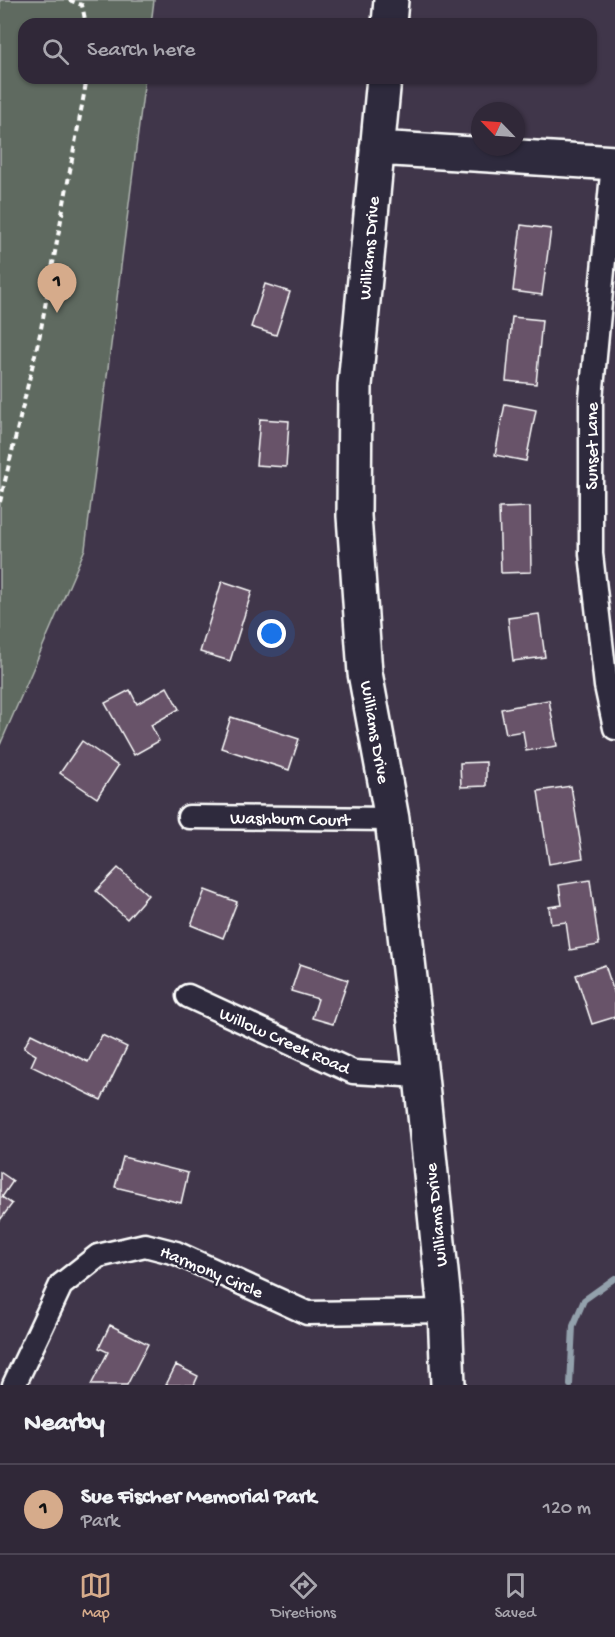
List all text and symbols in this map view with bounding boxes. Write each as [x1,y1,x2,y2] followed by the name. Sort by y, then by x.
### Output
[18,18,597,84] search box
[39,35,72,68] icon: search
[87,38,195,64] text: Search here
[471,102,525,156] north arrow
[356,195,386,301] street label: Williams Drive
[38,264,76,313] pin: 1
[583,402,604,490] street label: Sunset Lane
[257,619,286,648] your location
[354,679,393,786] street label: Williams Drive
[230,809,352,832] street label: Washburn Court
[215,1004,354,1081] street label: Willow Creek Road
[422,1161,453,1268] street label: Williams Drive
[156,1242,266,1305] street label: Harmony Circle
[24,1409,105,1440] text: Nearby
[81,1485,316,1511] text: Sue Fischer Memorial Park
[39,1498,48,1521] text: 1
[543,1498,591,1521] text: 120 m
[81,1511,119,1534] text: Park
[79,1569,112,1624] tab: Map
[271,1569,336,1624] tab: Directions
[495,1569,536,1624] tab: Saved

